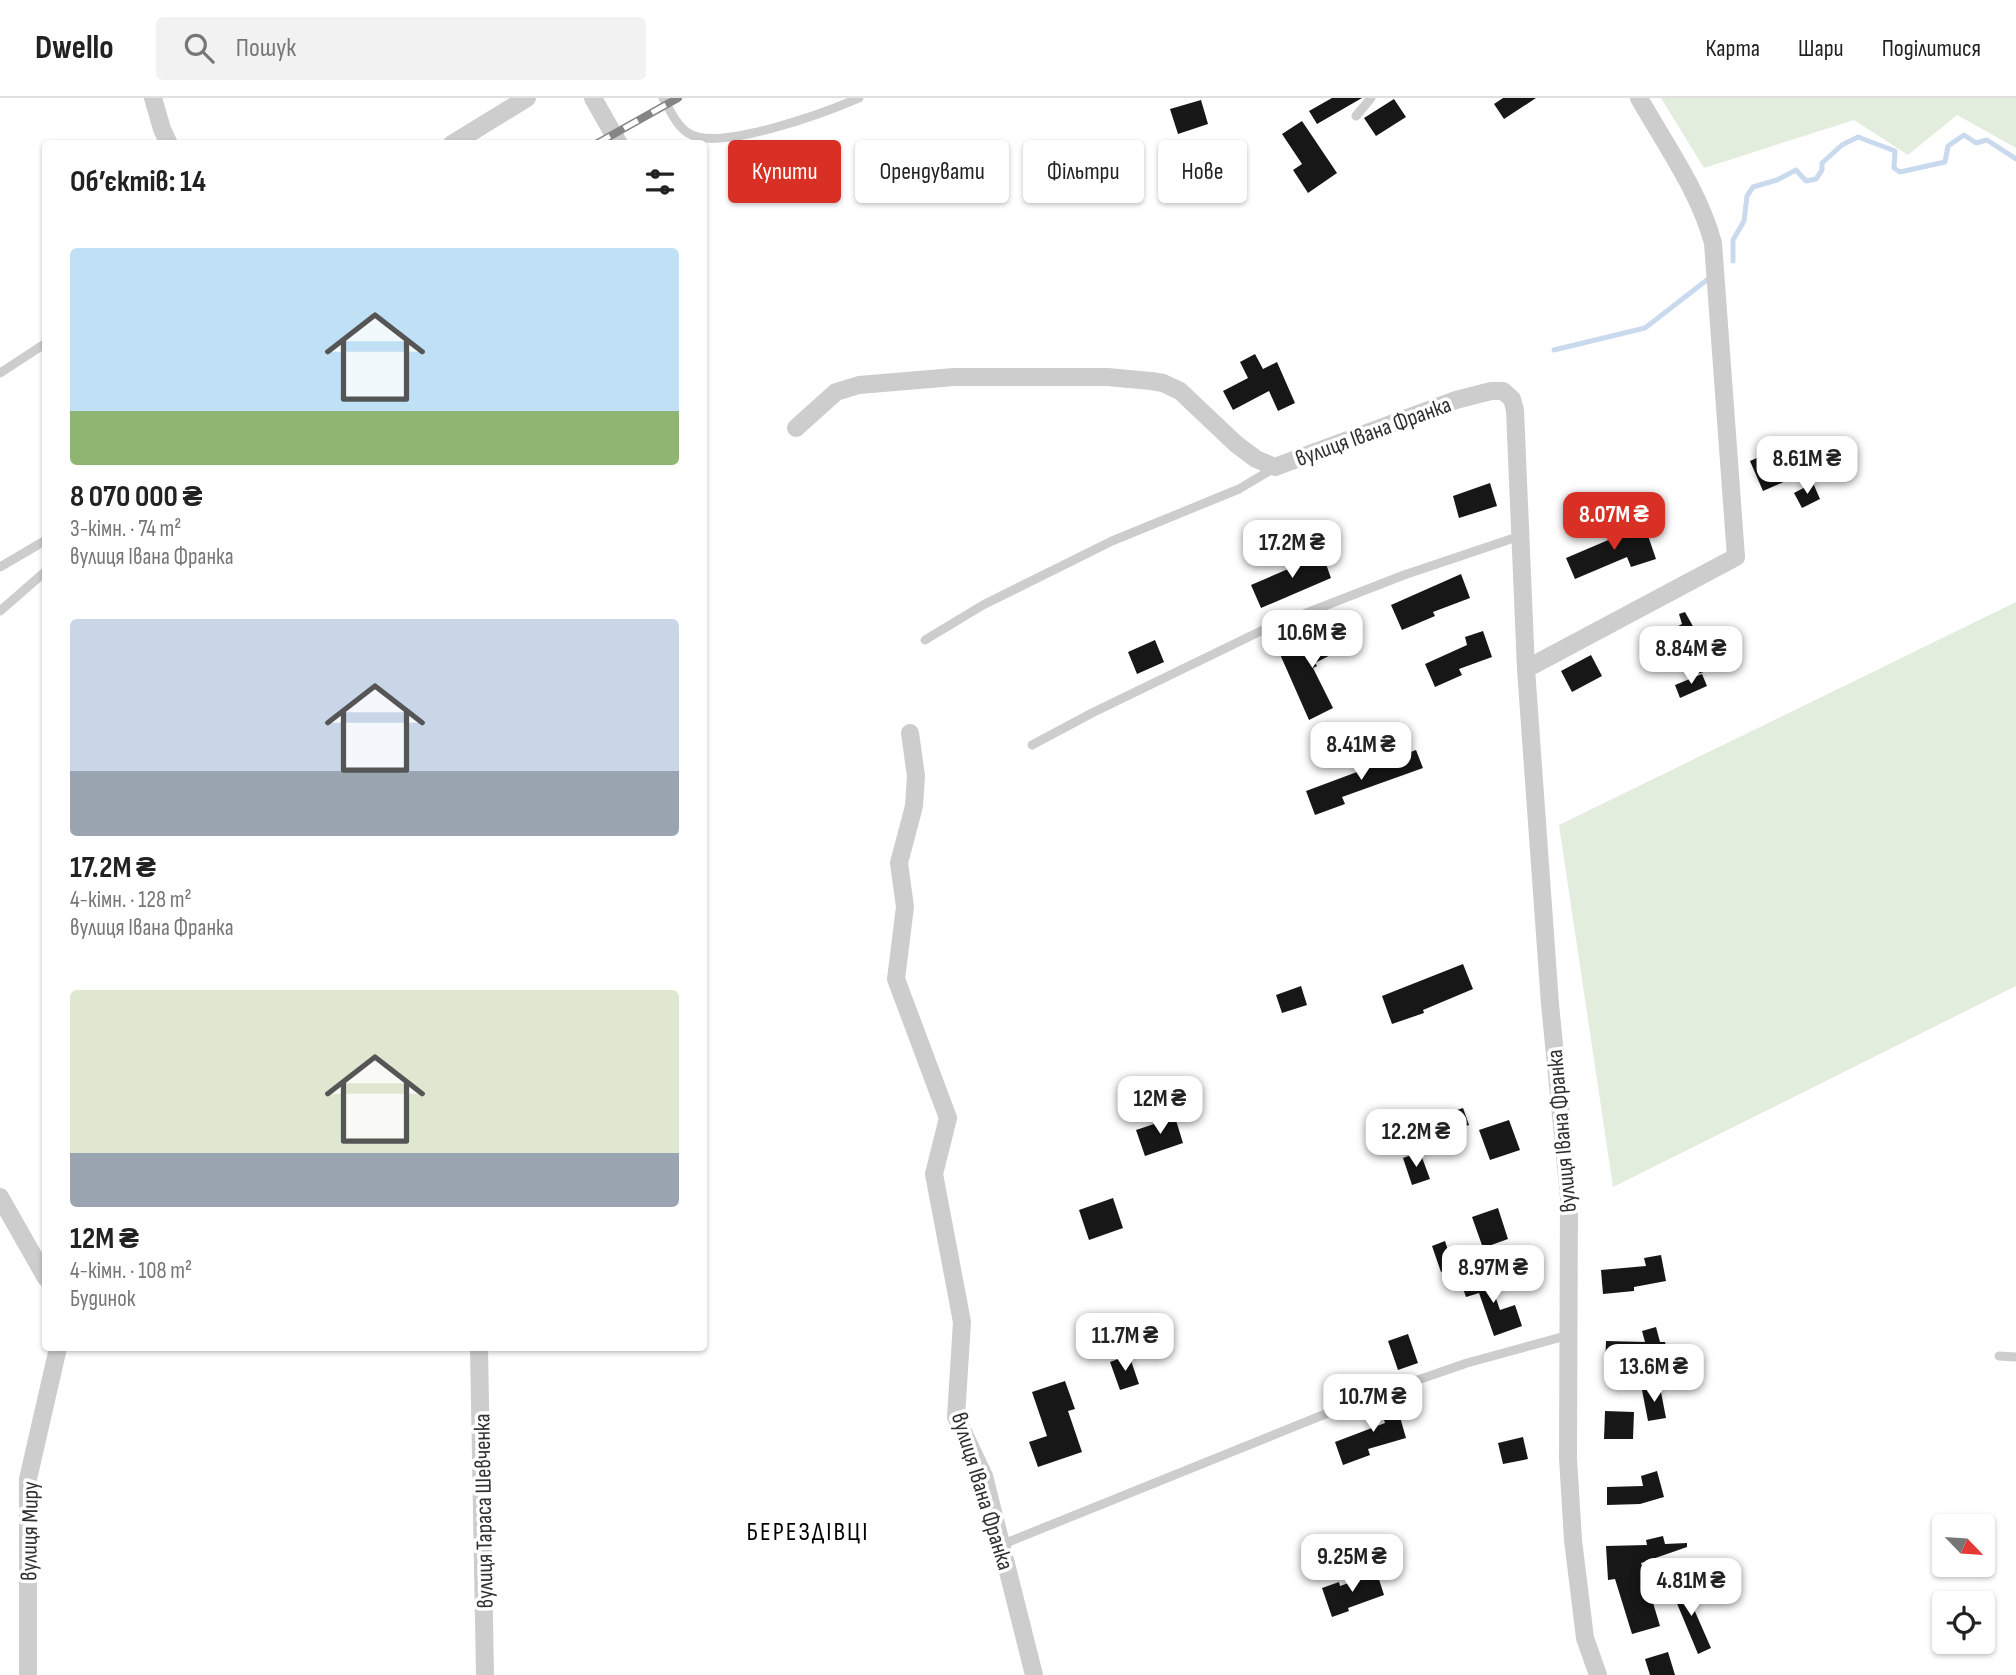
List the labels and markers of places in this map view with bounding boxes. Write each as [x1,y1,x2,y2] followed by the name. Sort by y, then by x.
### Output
[1742,436,1872,496] pin: 8.61M ₴
[1549,492,1679,552] pin: 8.07M ₴
[1227,520,1357,580] pin: 17.2M ₴
[1247,610,1377,670] pin: 10.6M ₴
[1626,626,1756,686] pin: 8.84M ₴
[1296,722,1426,782] pin: 8.41M ₴
[1111,1076,1209,1136] pin: 12M ₴
[1351,1110,1481,1169] pin: 12.2M ₴
[1428,1246,1558,1305] pin: 8.97M ₴
[1060,1314,1190,1373] pin: 11.7M ₴
[1589,1344,1719,1404] pin: 13.6M ₴
[1308,1374,1438,1434] pin: 10.7M ₴
[1287,1534,1417,1594] pin: 9.25M ₴
[1626,1558,1756,1618] pin: 4.81M ₴

